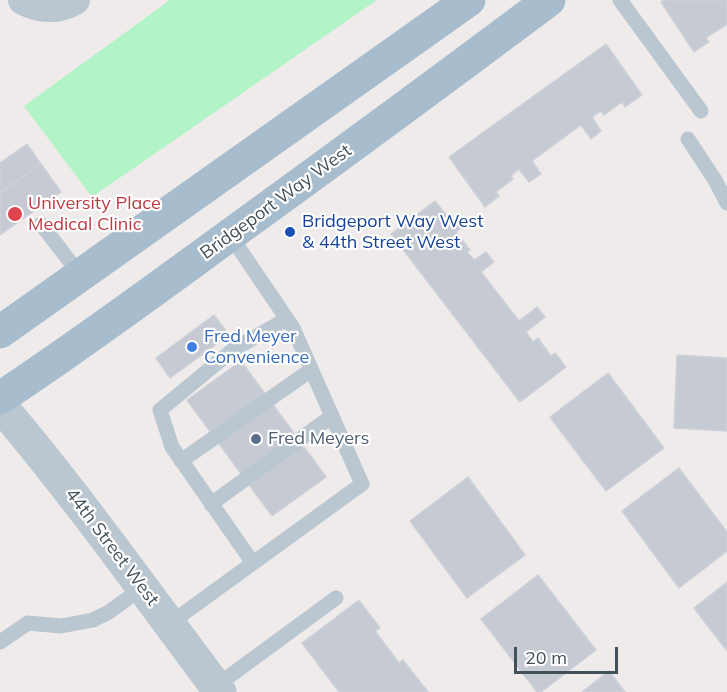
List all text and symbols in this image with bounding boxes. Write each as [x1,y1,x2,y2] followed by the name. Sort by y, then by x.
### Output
[196,140,356,264] street label: Bridgeport Way West
[28,193,161,236] place label: University Place Medical Clinic
[6,205,24,223] marker: University Place Medical Clinic
[302,211,483,254] place label: Bridgeport Way West & 44th Street West
[283,225,297,239] marker: Bridgeport Way West & 44th Street West
[204,326,309,368] place label: Fred Meyer Convenience
[185,340,199,354] marker: Fred Meyer Convenience
[268,428,369,450] place label: Fred Meyers
[249,432,263,446] marker: Fred Meyers
[61,484,163,610] street label: 44th Street West
[517,635,620,673] scale bar
[525,646,567,669] text: 20 m

